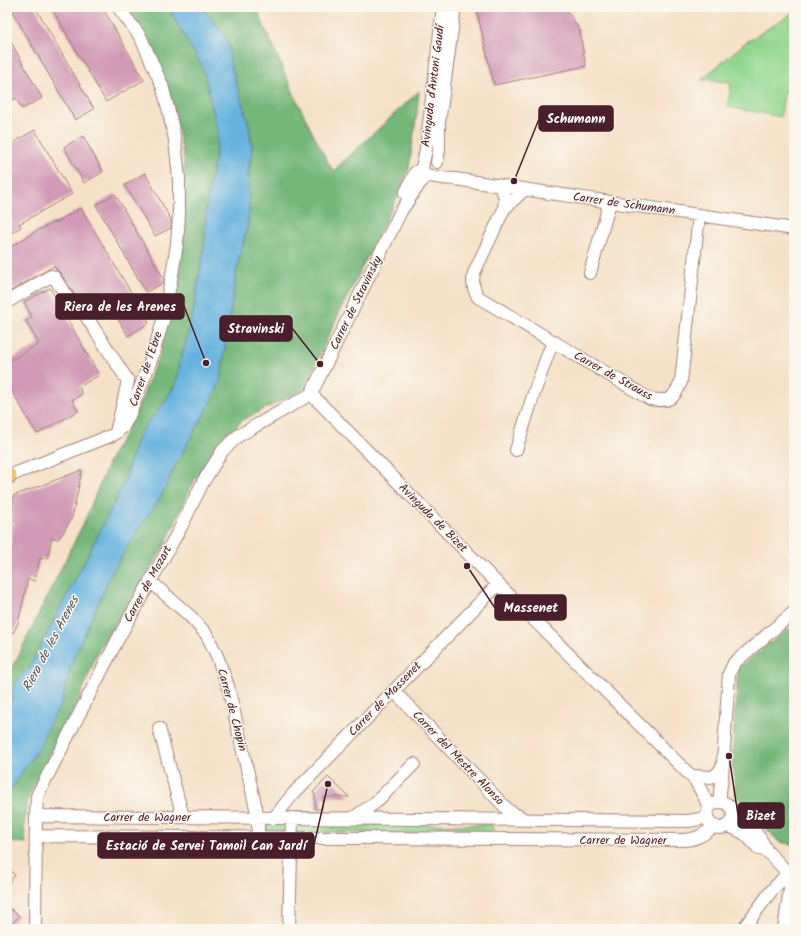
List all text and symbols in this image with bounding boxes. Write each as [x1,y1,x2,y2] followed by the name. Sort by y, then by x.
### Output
[416,22,450,148] street label: Avinguda d'Antoni Gaudí
[539,106,613,131] callout: Schumann
[547,109,605,130] text: Schumann
[572,187,676,221] street label: Carrer de Schumann
[325,252,387,353] street label: Carrer de Stravinsky
[56,294,184,319] callout: Riera de les Arenes
[64,297,176,318] text: Riera de les Arenes
[220,316,292,341] callout: Stravinski
[228,319,285,340] text: Stravinski
[124,328,168,409] street label: Carrer de l'Ebre
[570,346,656,406] street label: Carrer de Strauss
[394,479,472,557] street label: Avinguda de Bizet
[119,542,177,626] street label: Carrer de Mozart
[17,591,86,696] water label: Riera de les Arenes
[495,595,566,620] callout: Massenet
[504,598,558,619] text: Massenet
[344,657,426,741] street label: Carrer de Massenet
[212,666,252,754] street label: Carrer de Chopin
[408,706,508,810] street label: Carrer del Mestre Alonso
[738,803,784,828] callout: Bizet
[746,806,776,827] text: Bizet
[103,808,192,827] street label: Carrer de Wagner
[579,831,668,850] street label: Carrer de Wagner
[98,833,314,858] callout: Estació de Servei Tamoil Can Jardí
[106,836,309,857] text: Estació de Servei Tamoil Can Jardí

